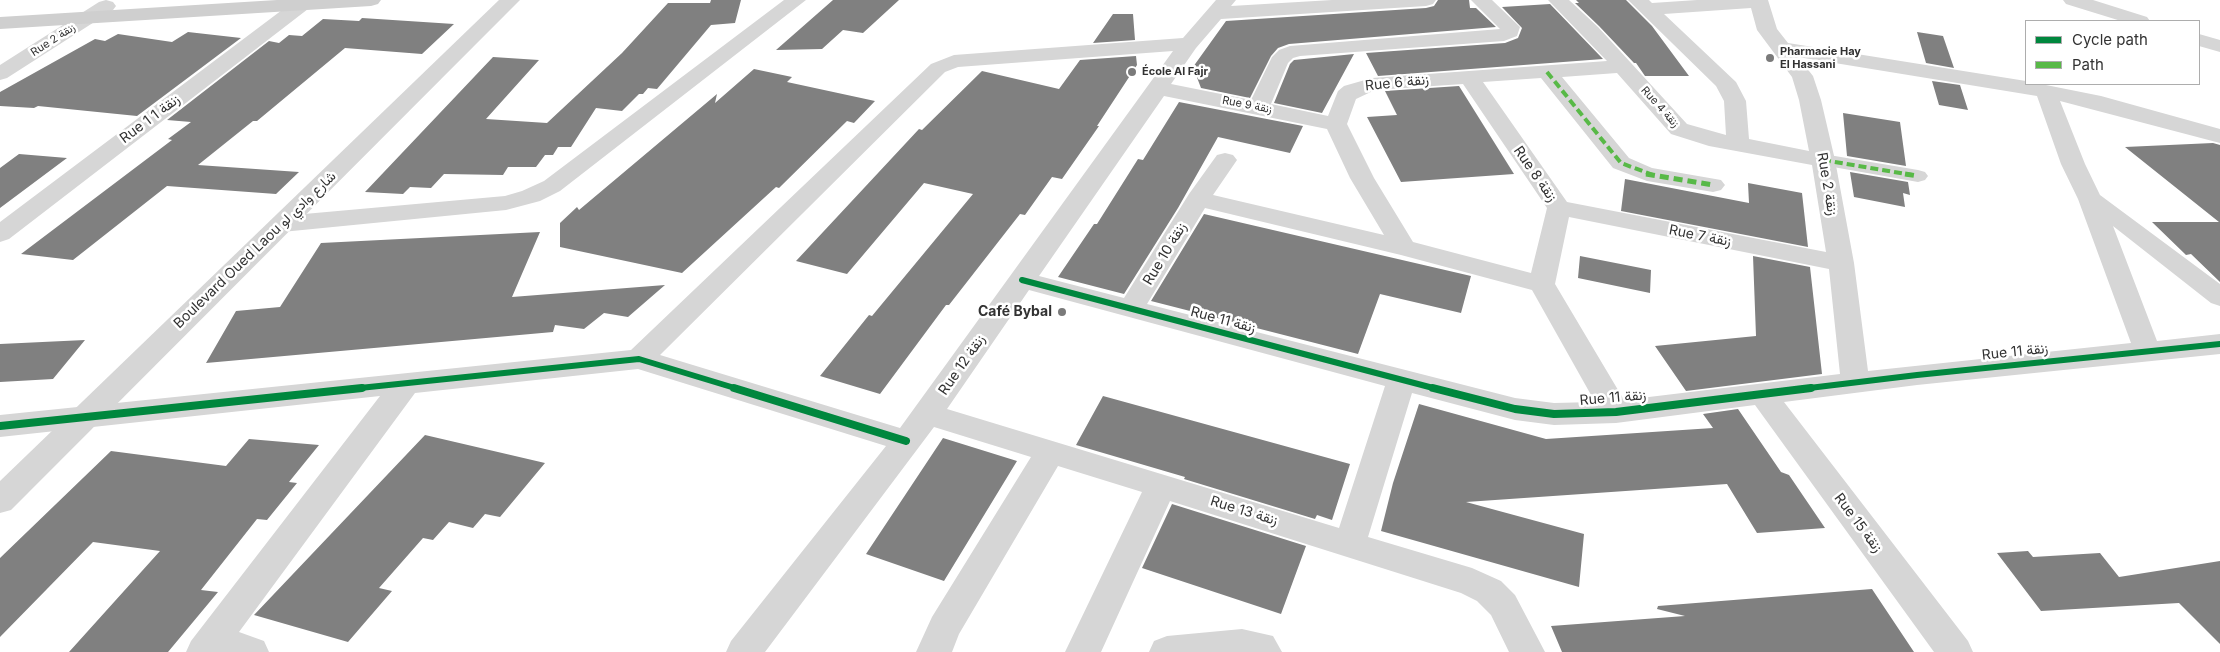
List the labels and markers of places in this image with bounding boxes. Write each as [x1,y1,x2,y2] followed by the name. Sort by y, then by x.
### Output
[1780,45,1861,71] place label: Pharmacie Hay El Hassani
[1764,52,1776,64] marker: Pharmacie Hay El Hassani
[1142,65,1208,79] place label: École Al Fajr
[1126,66,1138,78] marker: École Al Fajr
[978,304,1052,320] place label: Café Bybal
[1056,306,1068,318] marker: Café Bybal

